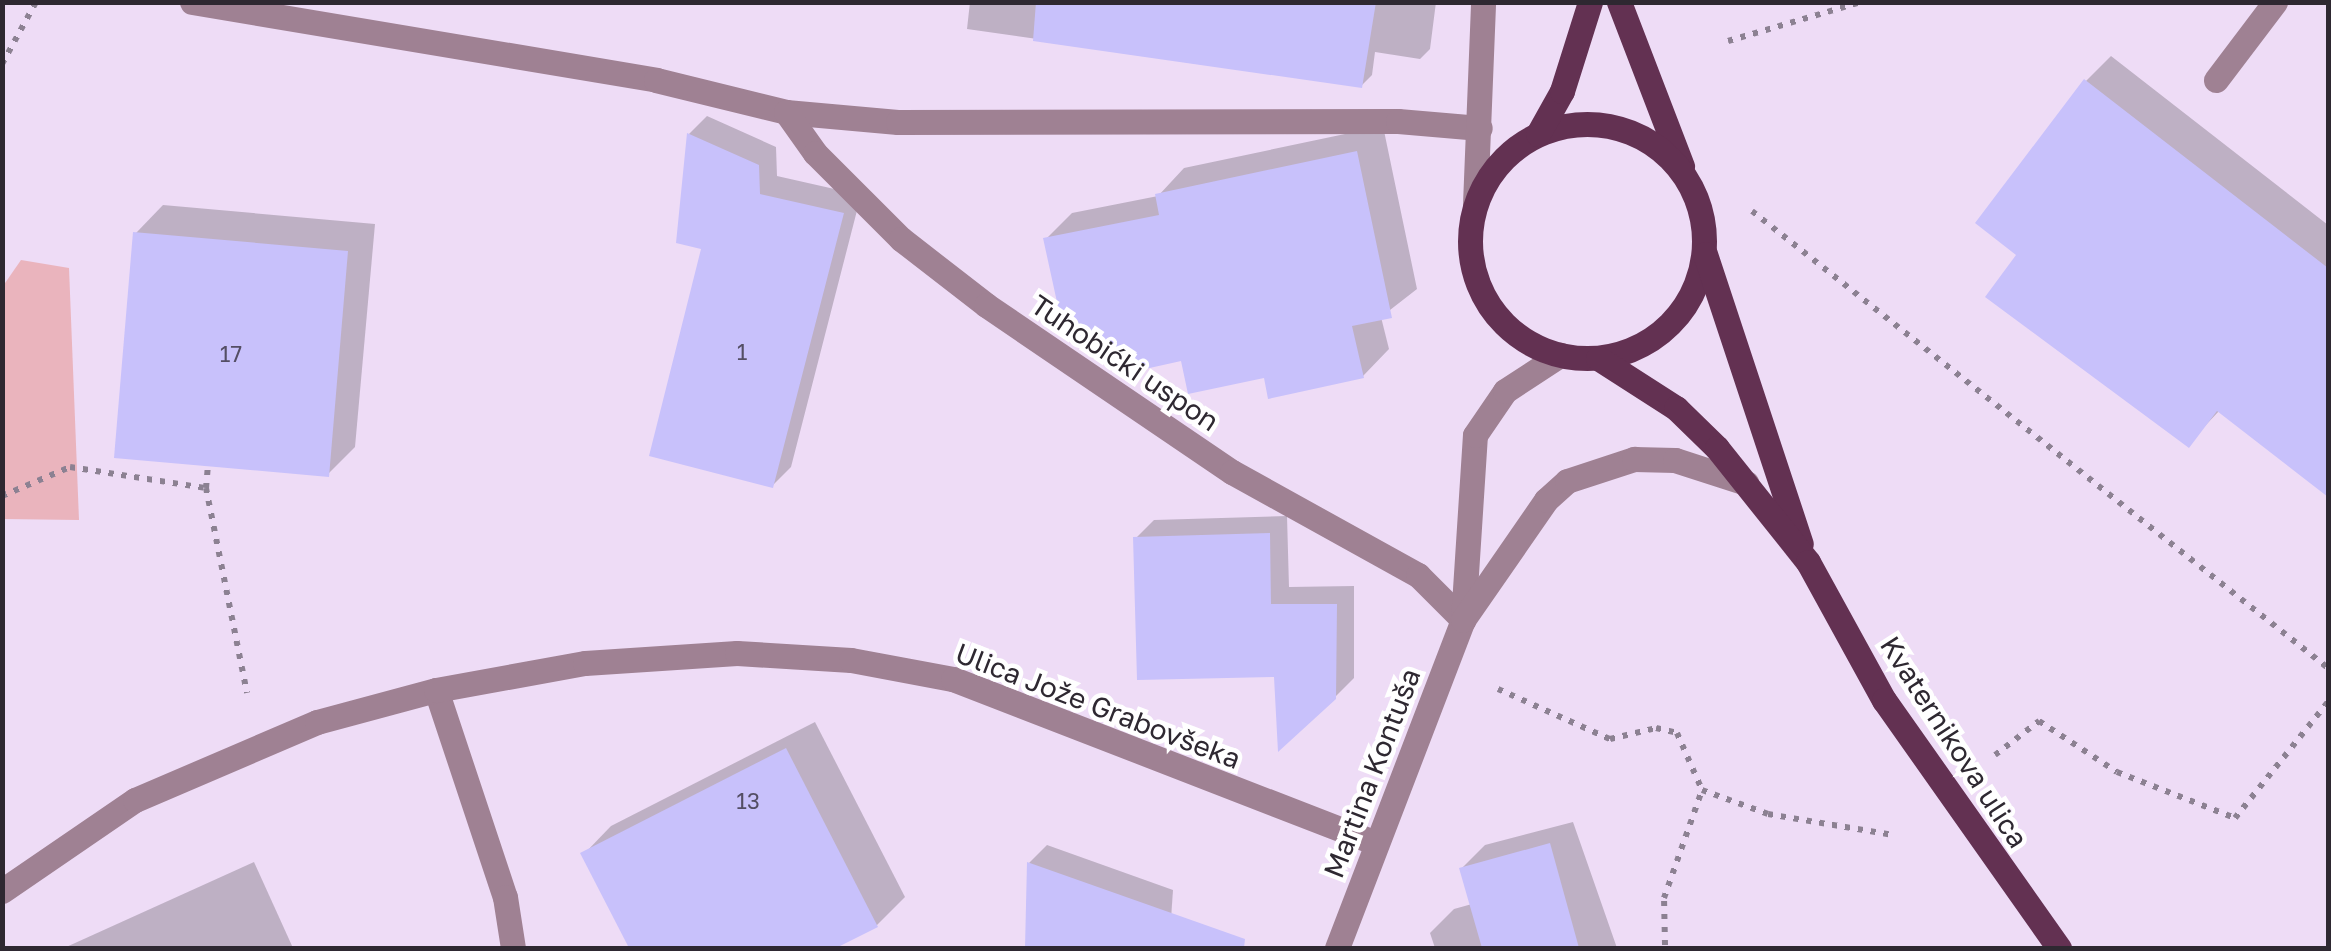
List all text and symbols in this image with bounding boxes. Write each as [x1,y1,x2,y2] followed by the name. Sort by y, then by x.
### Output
[1025,288,1225,438] street label: Tuhobićki uspon
[737,339,747,365] house number: 1
[220,341,242,367] house number: 17
[1873,630,2035,854] street label: Kvaternikova ulica
[951,636,1245,776] street label: Ulica Jože Grabovšeka
[1317,664,1427,882] street label: Martina Kontuša
[736,788,760,814] house number: 13

